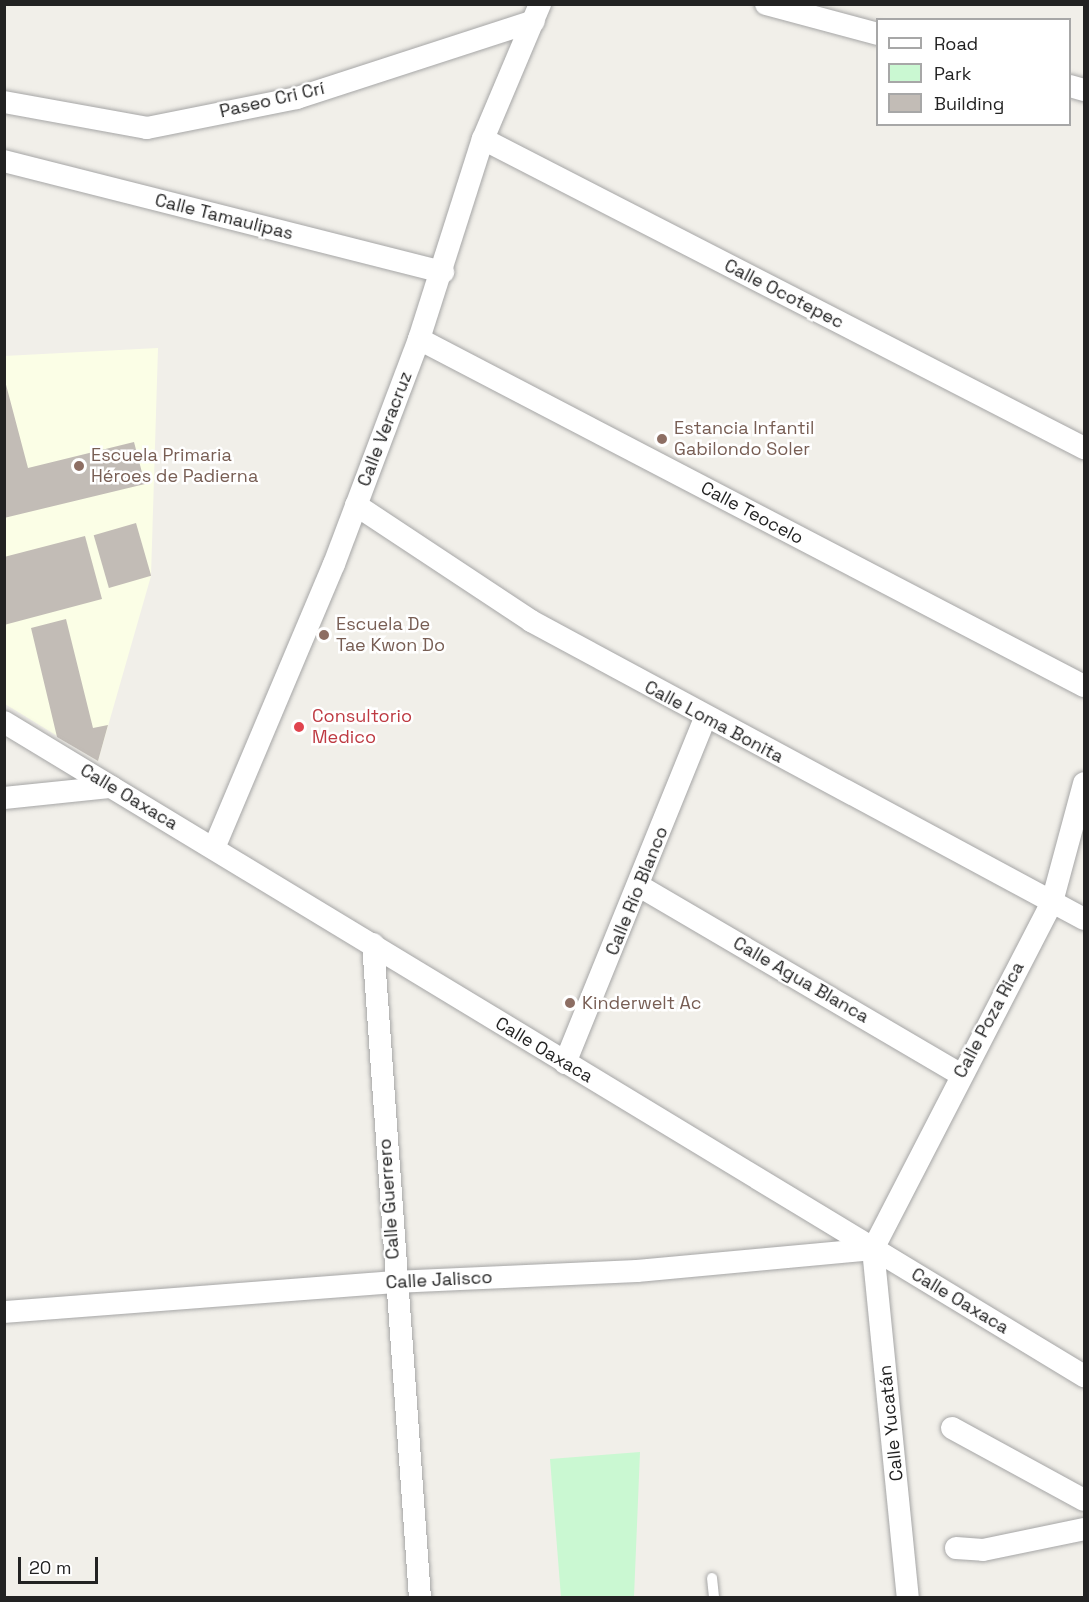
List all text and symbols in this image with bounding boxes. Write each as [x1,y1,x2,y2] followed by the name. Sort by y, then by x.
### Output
[876,18,1071,126] legend
[934,32,978,55] text: Road
[934,62,971,85] text: Park
[217,77,327,123] street label: Paseo Cri Crí
[934,92,1004,115] text: Building
[152,189,296,245] street label: Calle Tamaulipas
[721,255,847,333] street label: Calle Ocotepec
[353,368,417,490] street label: Calle Veracruz
[674,418,814,460] place label: Estancia Infantil Gabilondo Soler
[655,432,669,446] marker: Estancia Infantil Gabilondo Soler
[91,445,258,488] place label: Escuela Primaria Héroes de Padierna
[72,459,86,473] marker: Escuela Primaria Héroes de Padierna
[697,477,807,549] street label: Calle Teocelo
[336,614,445,656] place label: Escuela De Tae Kwon Do
[317,628,331,642] marker: Escuela De Tae Kwon Do
[641,676,787,768] street label: Calle Loma Bonita
[312,706,412,748] place label: Consultorio Medico
[290,718,308,736] marker: Consultorio Medico
[76,759,182,835] street label: Calle Oaxaca
[601,823,673,959] street label: Calle Río Blanco
[729,932,873,1028] street label: Calle Agua Blanca
[949,958,1029,1082] street label: Calle Poza Rica
[582,992,702,1014] place label: Kinderwelt Ac
[563,996,577,1010] marker: Kinderwelt Ac
[491,1012,597,1088] street label: Calle Oaxaca
[374,1138,404,1260] street label: Calle Guerrero
[907,1263,1013,1339] street label: Calle Oaxaca
[385,1266,493,1294] street label: Calle Jalisco
[874,1364,908,1482] street label: Calle Yucatán
[21,1545,100,1583] scale bar
[29,1556,72,1579] text: 20 m

